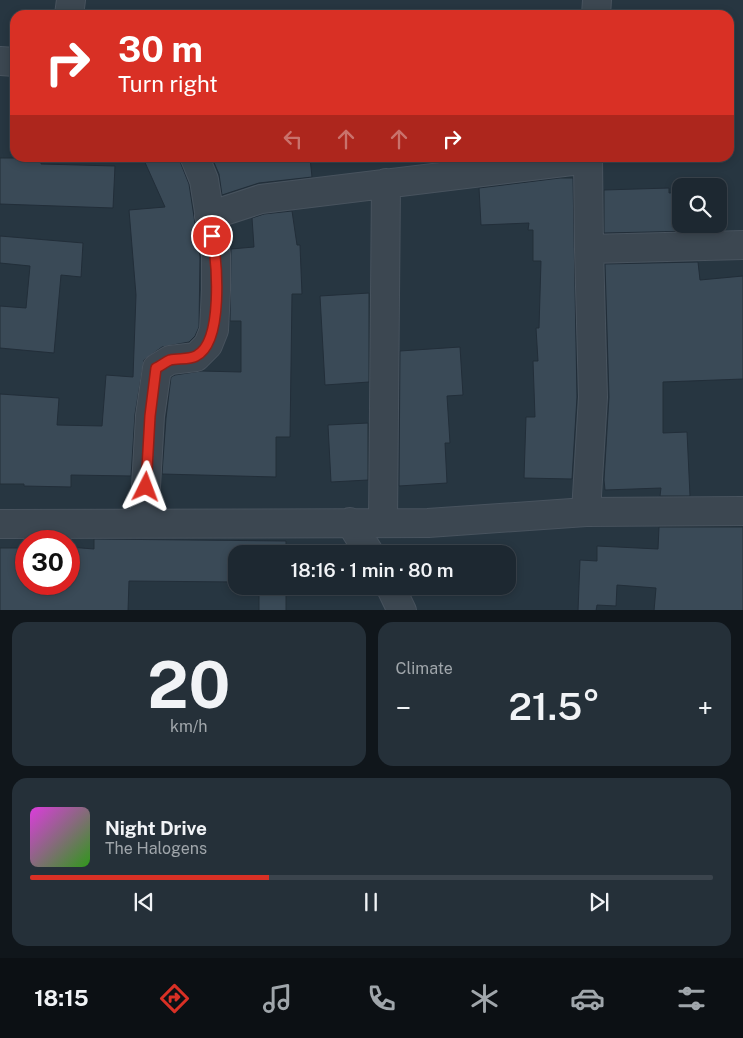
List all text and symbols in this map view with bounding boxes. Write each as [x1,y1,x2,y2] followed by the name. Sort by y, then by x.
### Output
[118,29,203,70] text: 30 m
[35,30,100,95] icon: right
[118,71,218,97] text: Turn right
[279,125,307,153] icon: left
[332,125,360,153] icon: ahead
[385,125,413,153] icon: ahead
[438,125,466,153] icon: right
[672,178,727,233] map controls
[672,178,727,233] button: search
[191,215,233,257] pin
[198,222,226,250] icon: arrive
[119,460,171,512] position arrow
[15,530,80,595] speed limit sign: 30
[290,559,454,581] text: 18:16 · 1 min · 80 m
[147,646,230,723] text: 20
[396,659,453,678] text: Climate
[508,684,600,729] text: 21.5°
[396,691,411,724] text: −
[697,691,713,724] text: +
[170,717,208,736] text: km/h
[105,817,207,839] text: Night Drive
[105,839,207,858] text: The Halogens
[130,888,158,916] icon: previous
[357,888,385,916] icon: pause
[585,888,613,916] icon: next
[157,981,192,1016] icon: directions
[260,981,295,1016] icon: music
[364,981,399,1016] icon: phone
[467,981,502,1016] icon: climate
[570,981,605,1016] icon: car
[674,981,709,1016] icon: filters
[34,985,89,1011] text: 18:15

